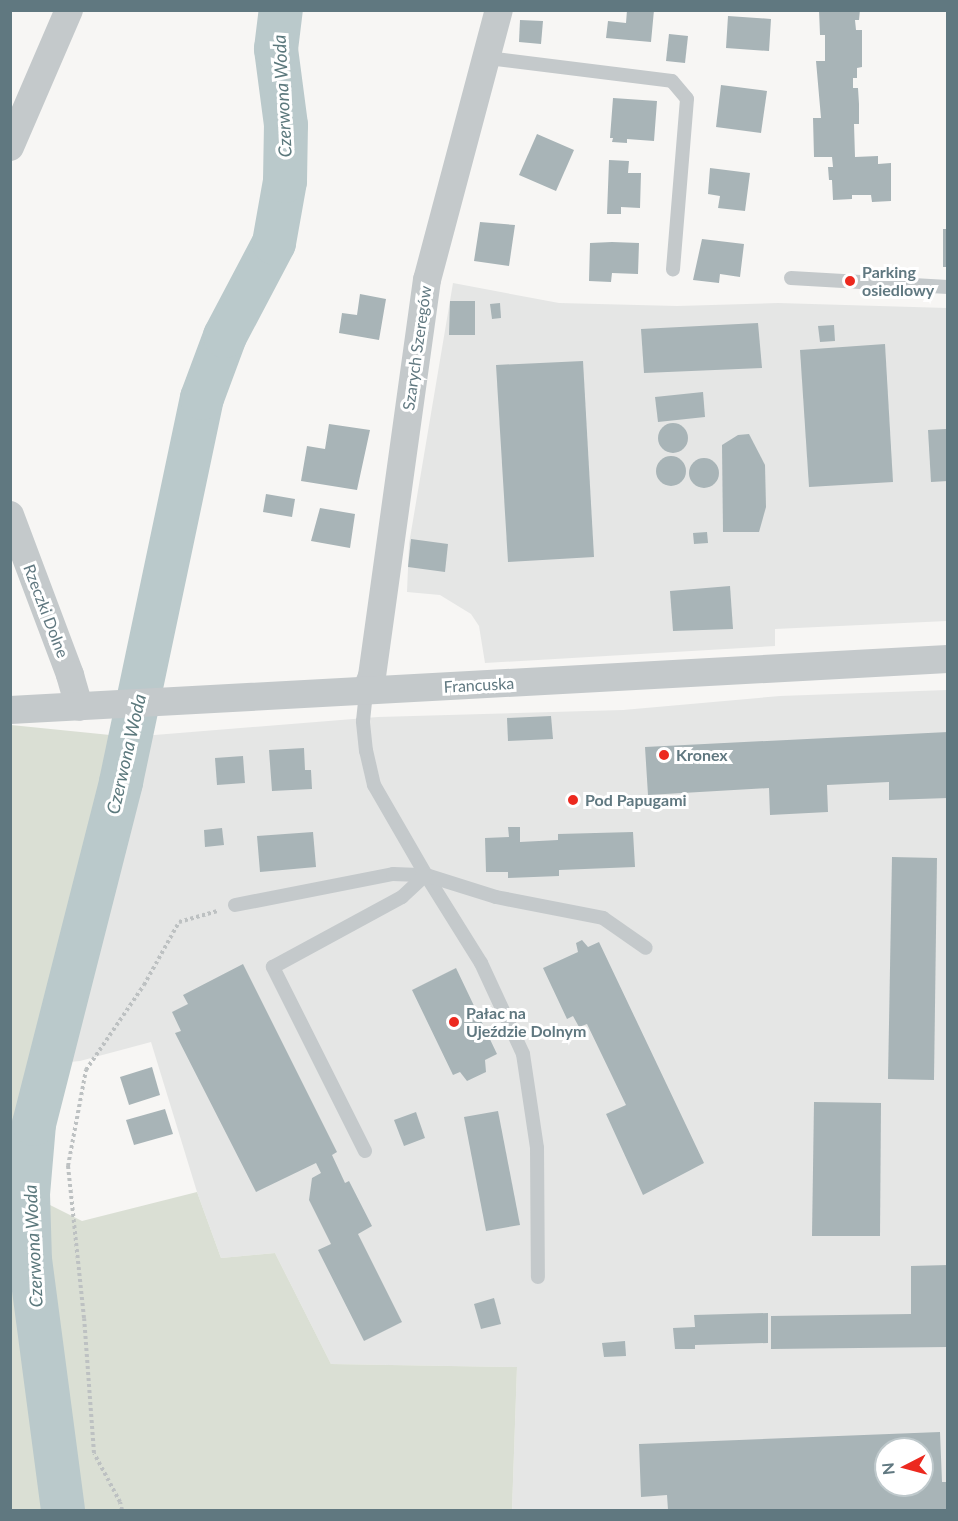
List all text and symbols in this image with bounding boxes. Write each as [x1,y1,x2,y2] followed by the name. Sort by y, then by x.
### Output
[268,34,296,158] water label: Czerwona Woda
[862,262,934,300] place label: Parking osiedlowy
[843,274,857,288] marker: Parking osiedlowy
[399,284,435,412] street label: Szarych Szeregów
[19,561,73,661] street label: Rzeczki Dolne
[443,674,515,696] street label: Francuska
[102,692,150,816] water label: Czerwona Woda
[676,745,728,765] place label: Kronex
[657,748,671,762] marker: Kronex
[585,790,687,810] place label: Pod Papugami
[566,793,580,807] marker: Pod Papugami
[466,1003,586,1041] place label: Pałac na Ujeździe Dolnym
[447,1015,461,1029] marker: Pałac na Ujeździe Dolnym
[19,1184,47,1308] water label: Czerwona Woda
[874,1437,934,1497] north arrow
[877,1462,898,1476] text: N

